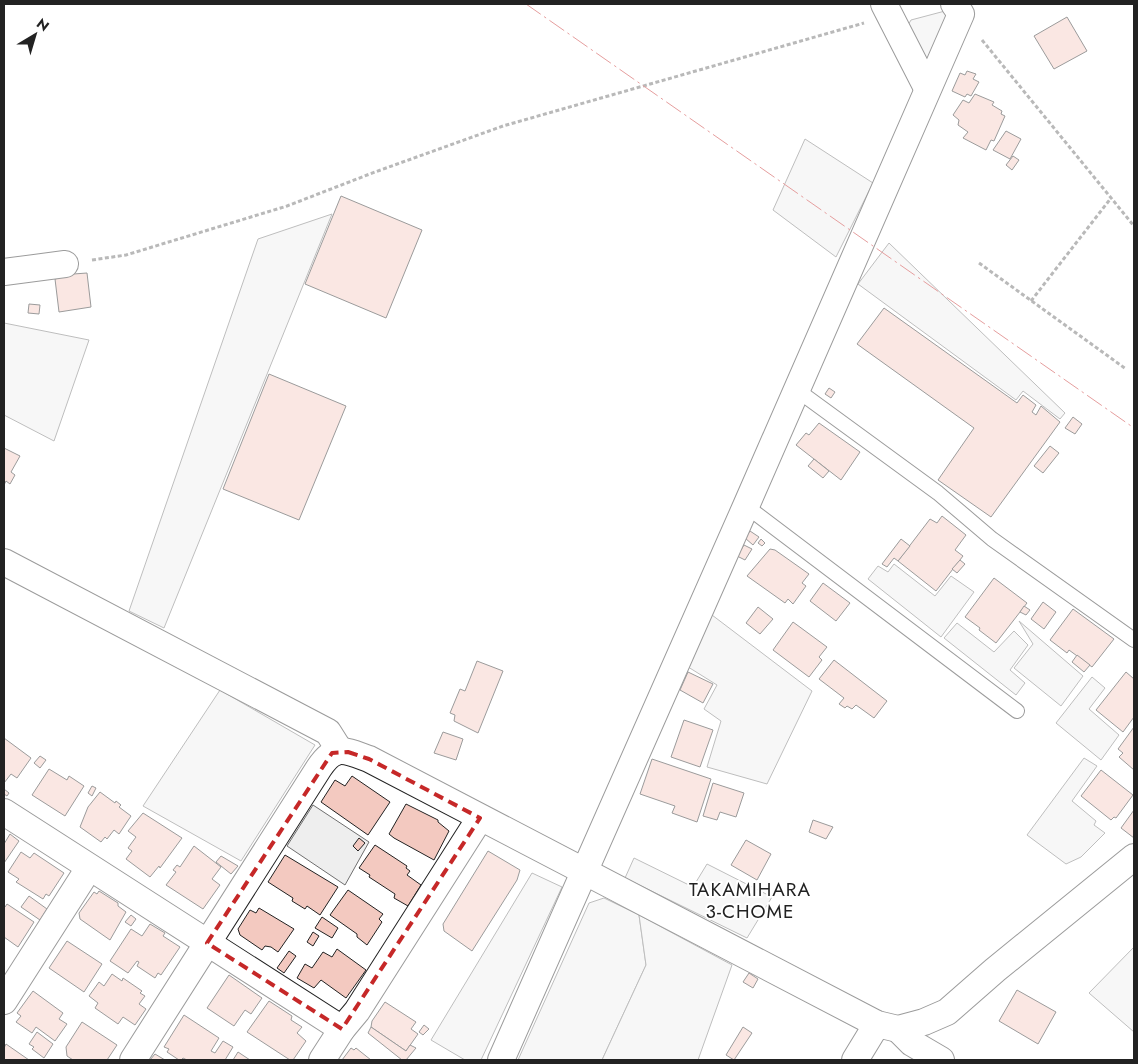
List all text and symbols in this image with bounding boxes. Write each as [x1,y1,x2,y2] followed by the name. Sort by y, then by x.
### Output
[10,10,60,60] north arrow
[32,13,54,36] text: N
[689,876,811,925] district label: TAKAMIHARA 3-CHOME

